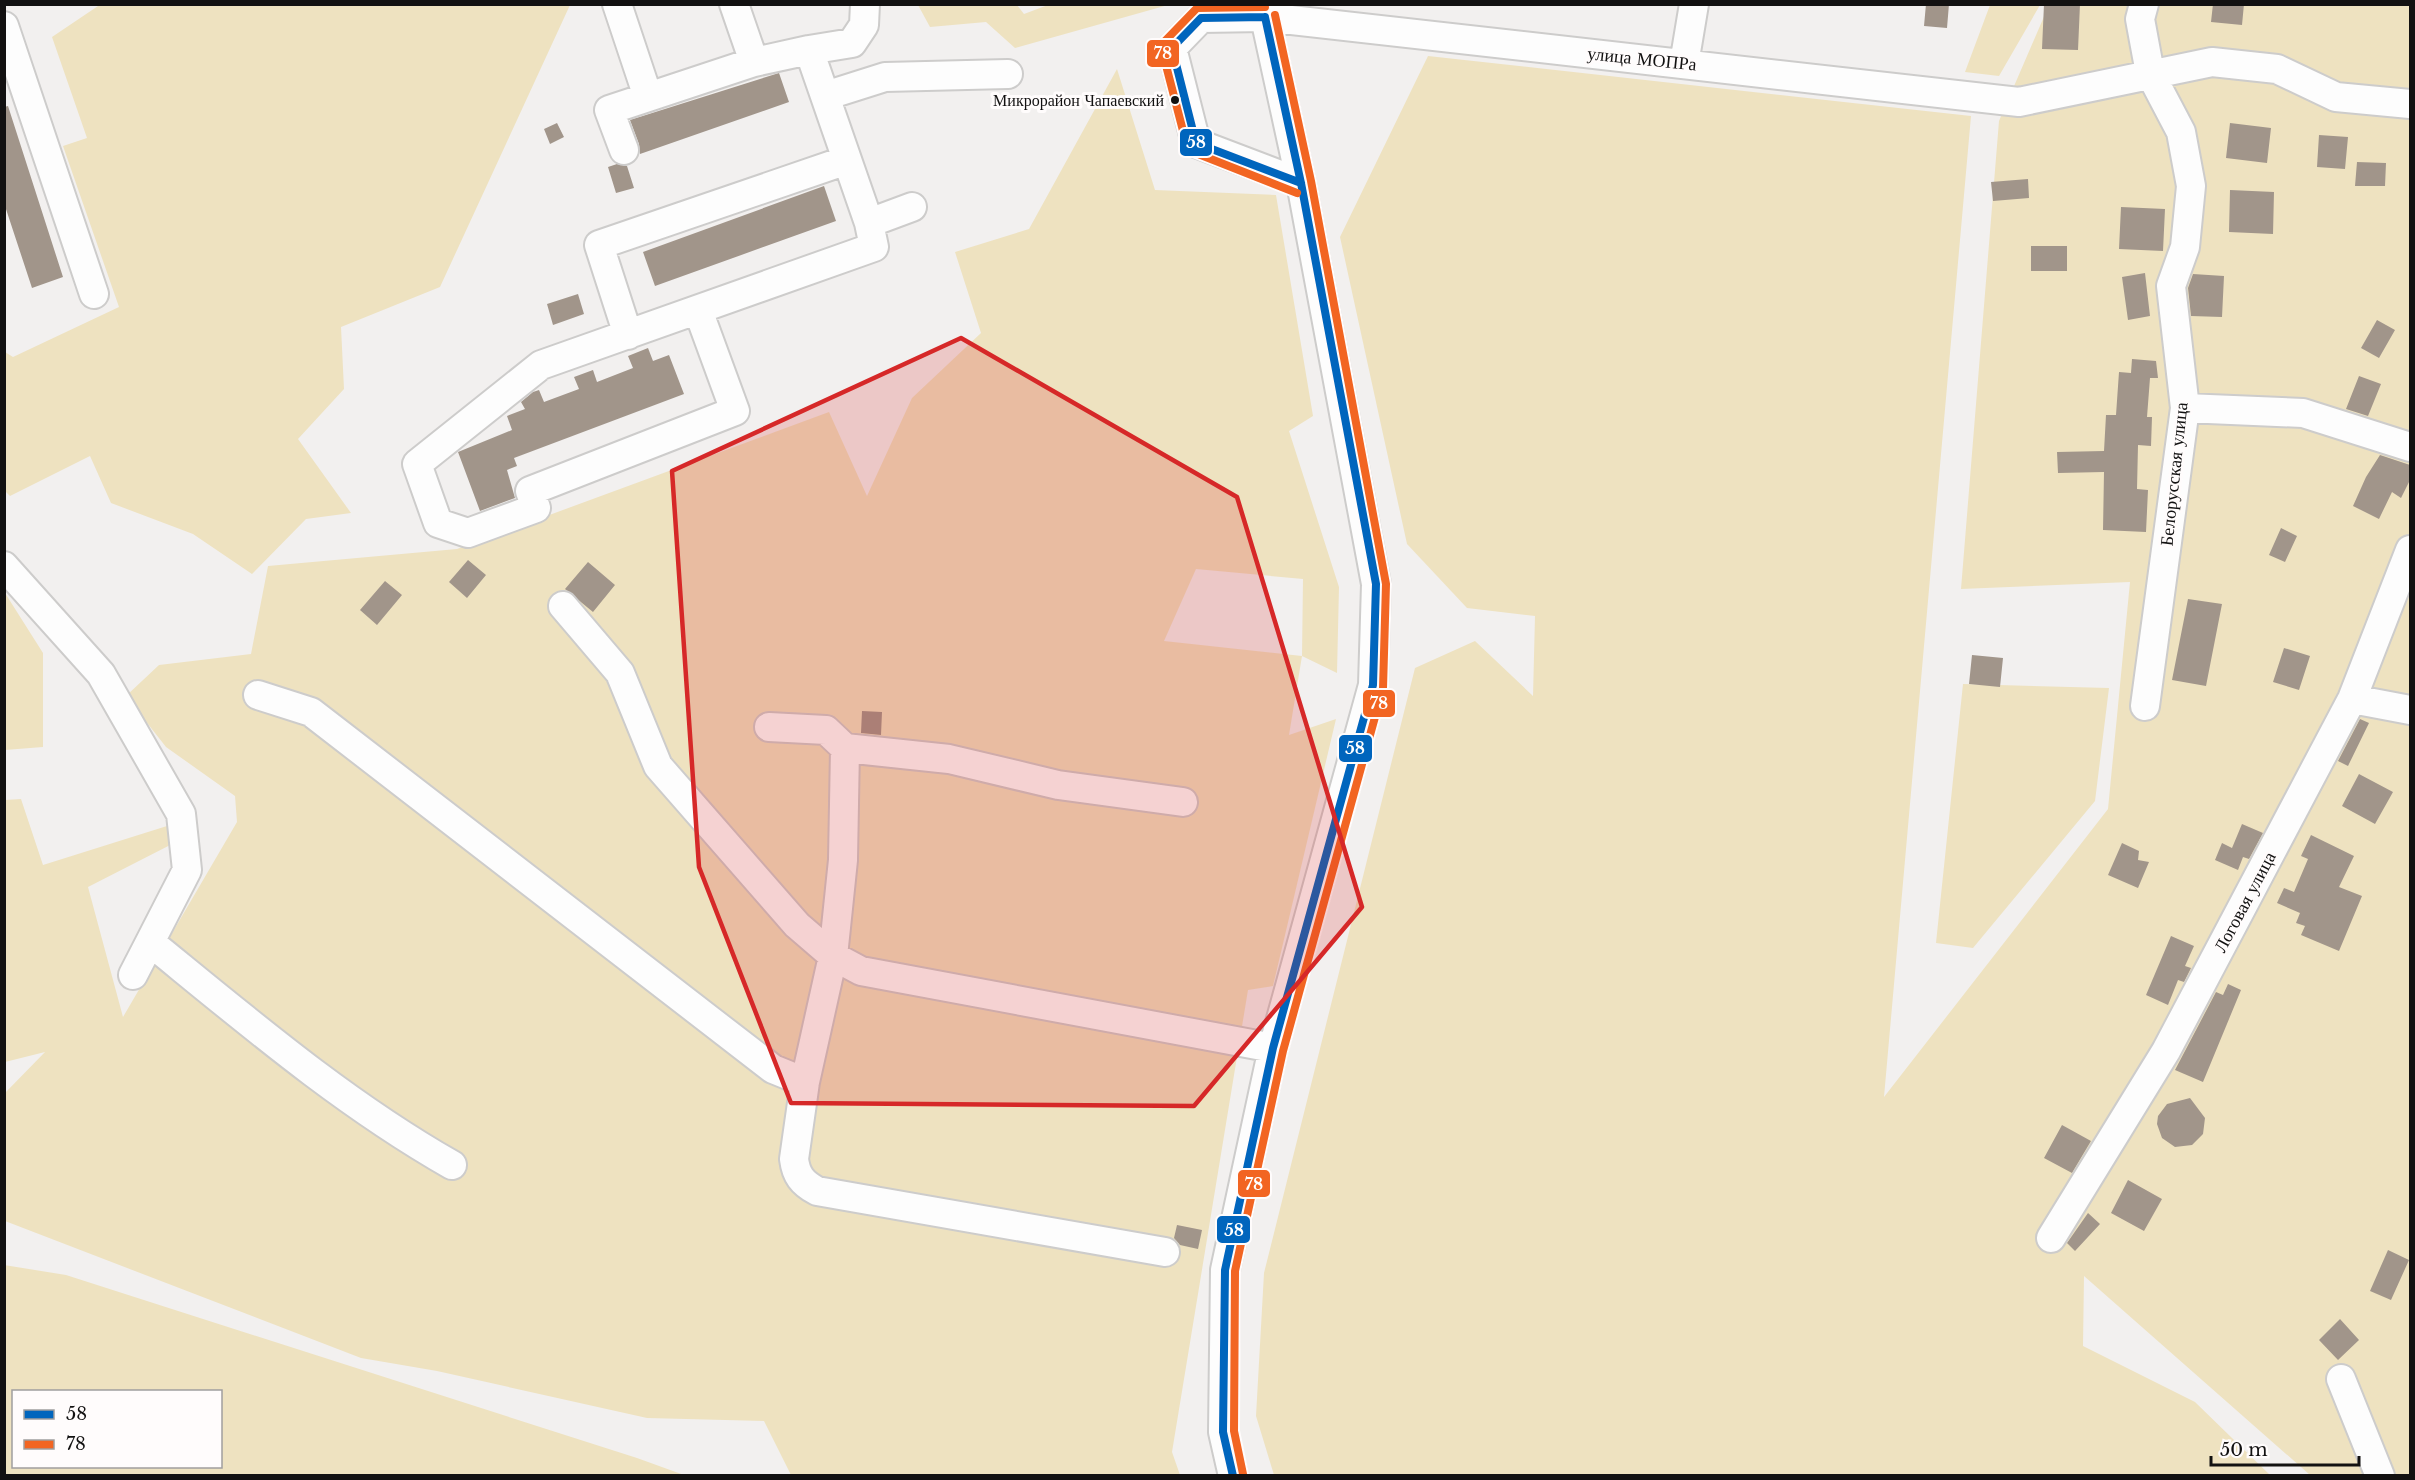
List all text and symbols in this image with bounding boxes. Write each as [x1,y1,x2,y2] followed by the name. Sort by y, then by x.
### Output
[1146,39,1180,68] line badge: 78
[1586,42,1698,76] street label: улица МОПРа
[1154,43,1172,63] text: 78
[993,90,1164,110] place label: Микрорайон Чапаевский
[1169,94,1181,106] marker: Микрорайон Чапаевский
[1179,128,1213,157] line badge: 58
[1186,132,1206,152] text: 58
[2156,401,2192,547] street label: Белорусская улица
[1362,689,1396,718] line badge: 78
[1370,693,1388,713] text: 78
[1338,734,1373,763] line badge: 58
[1345,738,1365,758] text: 58
[2209,848,2281,956] street label: Логовая улица
[1237,1169,1271,1198] line badge: 78
[1245,1174,1263,1194] text: 78
[1216,1215,1251,1244] line badge: 58
[1224,1220,1244,1240] text: 58
[12,1390,222,1468] legend
[66,1403,87,1425] text: 58
[2211,1429,2360,1467] scale bar
[66,1433,86,1455] text: 78
[2220,1439,2268,1461] text: 50 m

